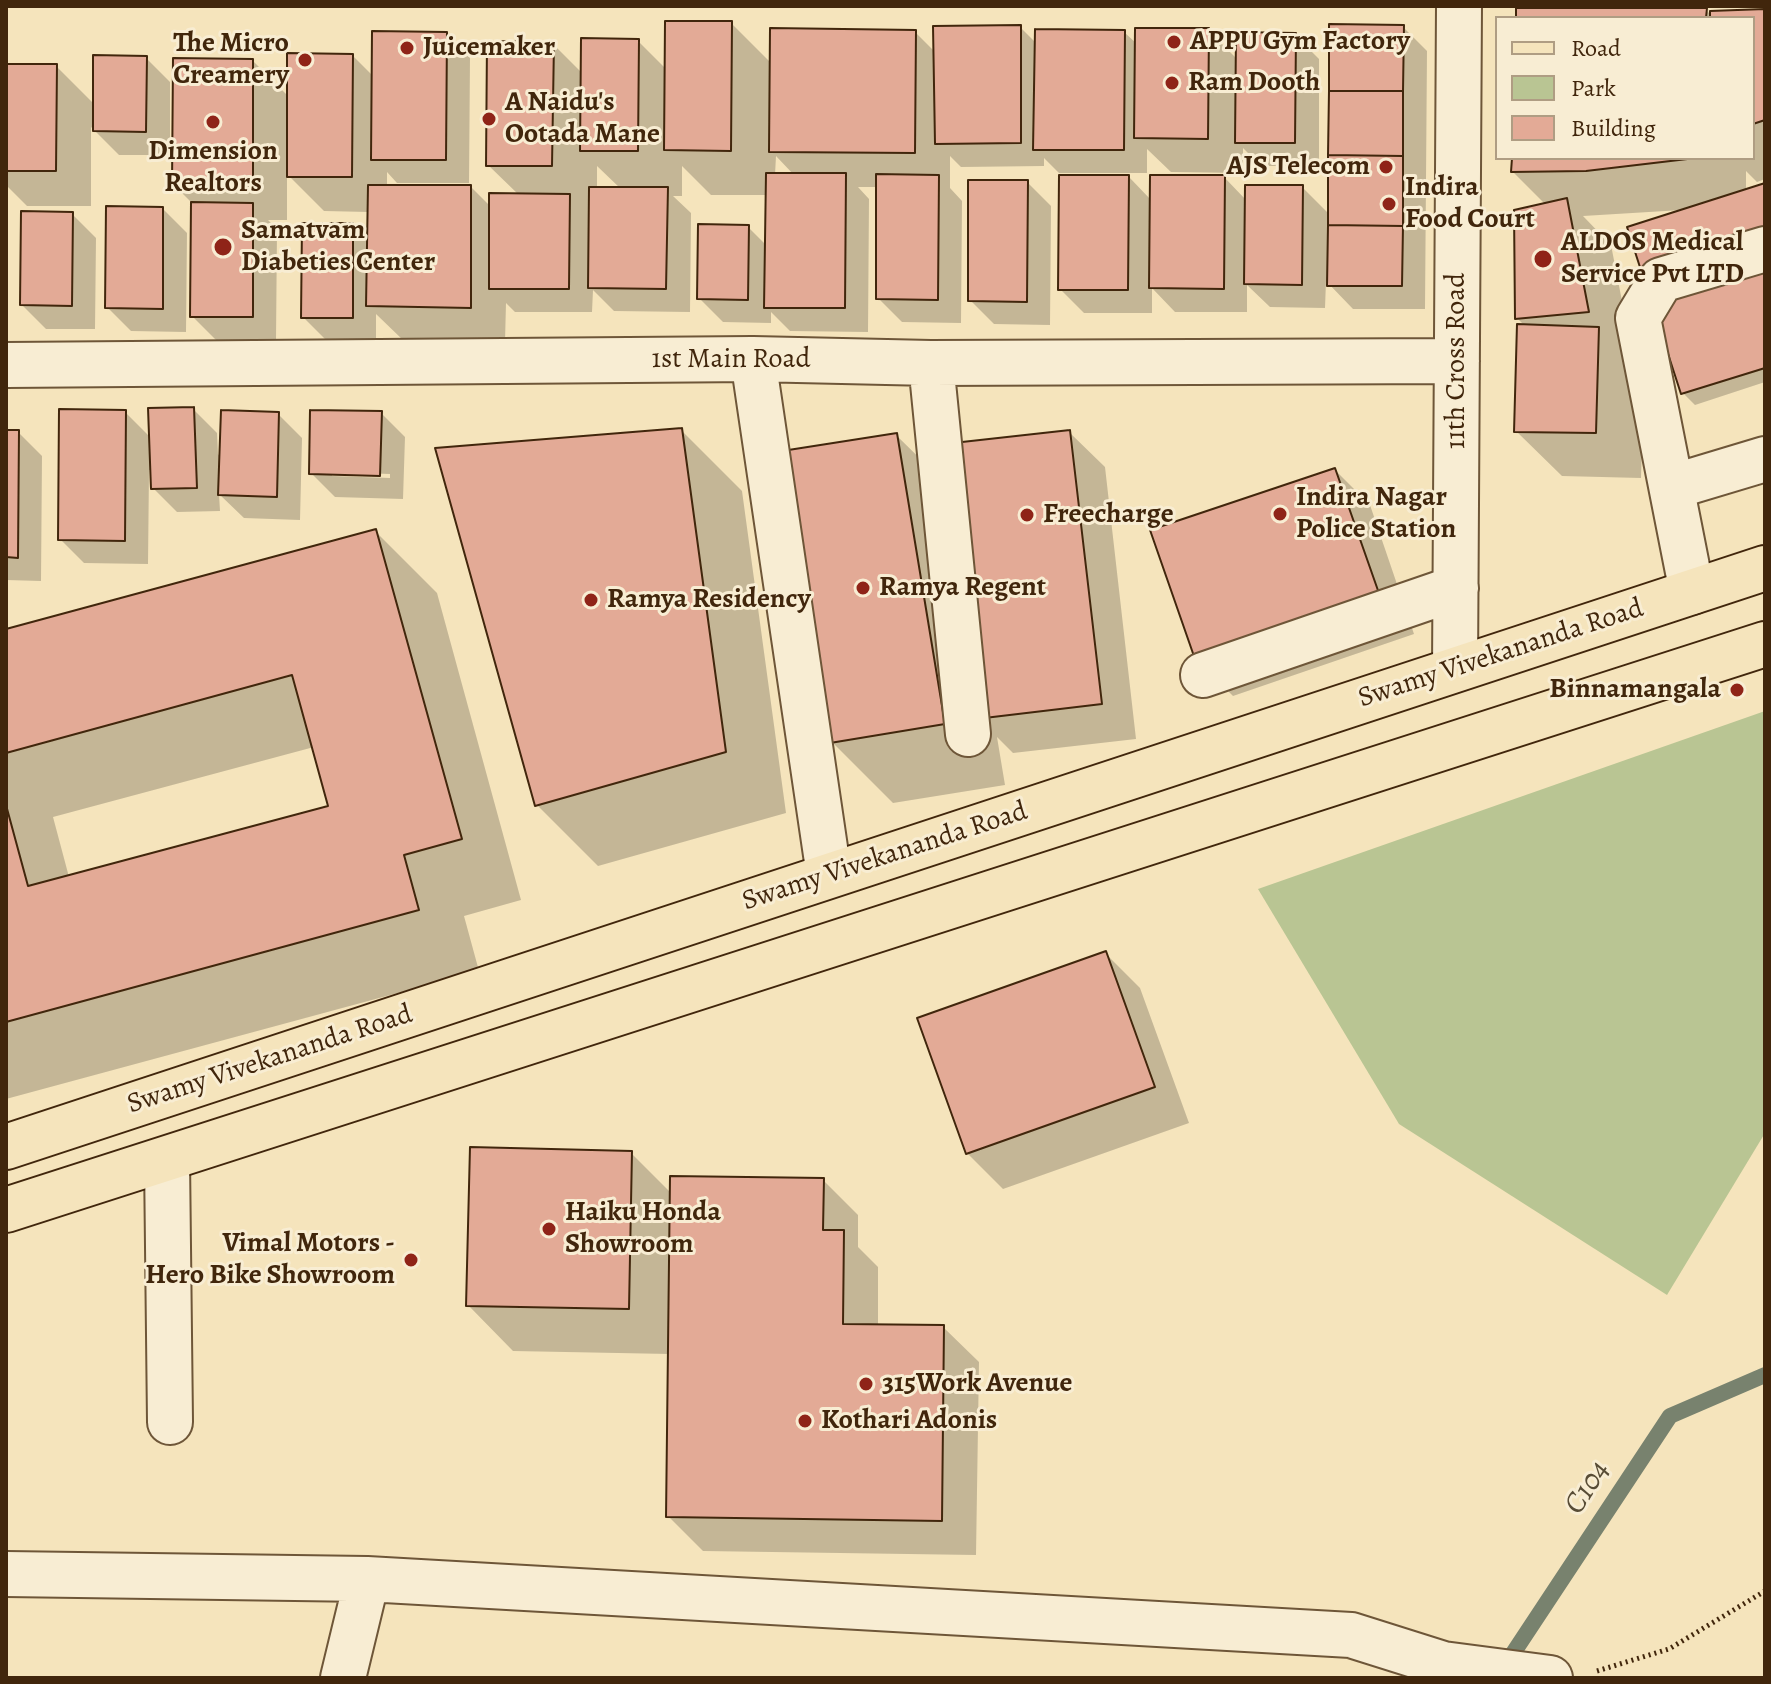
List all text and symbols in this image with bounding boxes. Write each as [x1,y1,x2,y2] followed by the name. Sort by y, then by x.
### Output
[1495,16,1755,160] legend
[1190,25,1410,59] place label: APPU Gym Factory
[173,27,289,93] place label: The Micro Creamery
[423,31,555,65] place label: Juicemaker
[1571,32,1621,64] text: Road
[1165,33,1183,51] marker: APPU Gym Factory
[398,39,416,57] marker: Juicemaker
[296,51,314,69] marker: The Micro Creamery
[1188,66,1320,100] place label: Ram Dooth
[1571,72,1616,104] text: Park
[1163,74,1181,92] marker: Ram Dooth
[505,86,660,152] place label: A Naidu's Ootada Mane
[480,110,498,128] marker: A Naidu's Ootada Mane
[1571,112,1656,144] text: Building
[204,113,222,131] marker: Dimension Realtors
[148,135,278,201] place label: Dimension Realtors
[1226,150,1370,184] place label: AJS Telecom
[1377,158,1395,176] marker: AJS Telecom
[1405,171,1535,237] place label: Indira Food Court
[1380,195,1398,213] marker: Indira Food Court
[241,214,435,280] place label: Samatvam Diabeties Center
[1561,226,1744,292] place label: ALDOS Medical Service Pvt LTD
[212,236,234,258] marker: Samatvam Diabeties Center
[1532,248,1554,270] marker: ALDOS Medical Service Pvt LTD
[1440,273,1474,449] street label: 11th Cross Road
[651,343,811,377] street label: 1st Main Road
[1296,481,1456,547] place label: Indira Nagar Police Station
[1043,498,1174,532] place label: Freecharge
[1271,505,1289,523] marker: Indira Nagar Police Station
[1018,506,1036,524] marker: Freecharge
[879,571,1046,605] place label: Ramya Regent
[854,579,872,597] marker: Ramya Regent
[607,583,811,617] place label: Ramya Residency
[582,591,600,609] marker: Ramya Residency
[1354,592,1648,716] street label: Swamy Vivekananda Road
[1549,673,1721,707] place label: Binnamangala
[1728,681,1746,699] marker: Binnamangala
[738,795,1032,919] street label: Swamy Vivekananda Road
[123,998,417,1122] street label: Swamy Vivekananda Road
[565,1196,721,1262] place label: Haiku Honda Showroom
[540,1220,558,1238] marker: Haiku Honda Showroom
[145,1227,395,1293] place label: Vimal Motors - Hero Bike Showroom
[402,1251,420,1269] marker: Vimal Motors - Hero Bike Showroom
[882,1367,1072,1401] place label: 315Work Avenue
[857,1375,875,1393] marker: 315Work Avenue
[821,1404,997,1438] place label: Kothari Adonis
[796,1412,814,1430] marker: Kothari Adonis
[1558,1455,1618,1521] water label: C104

